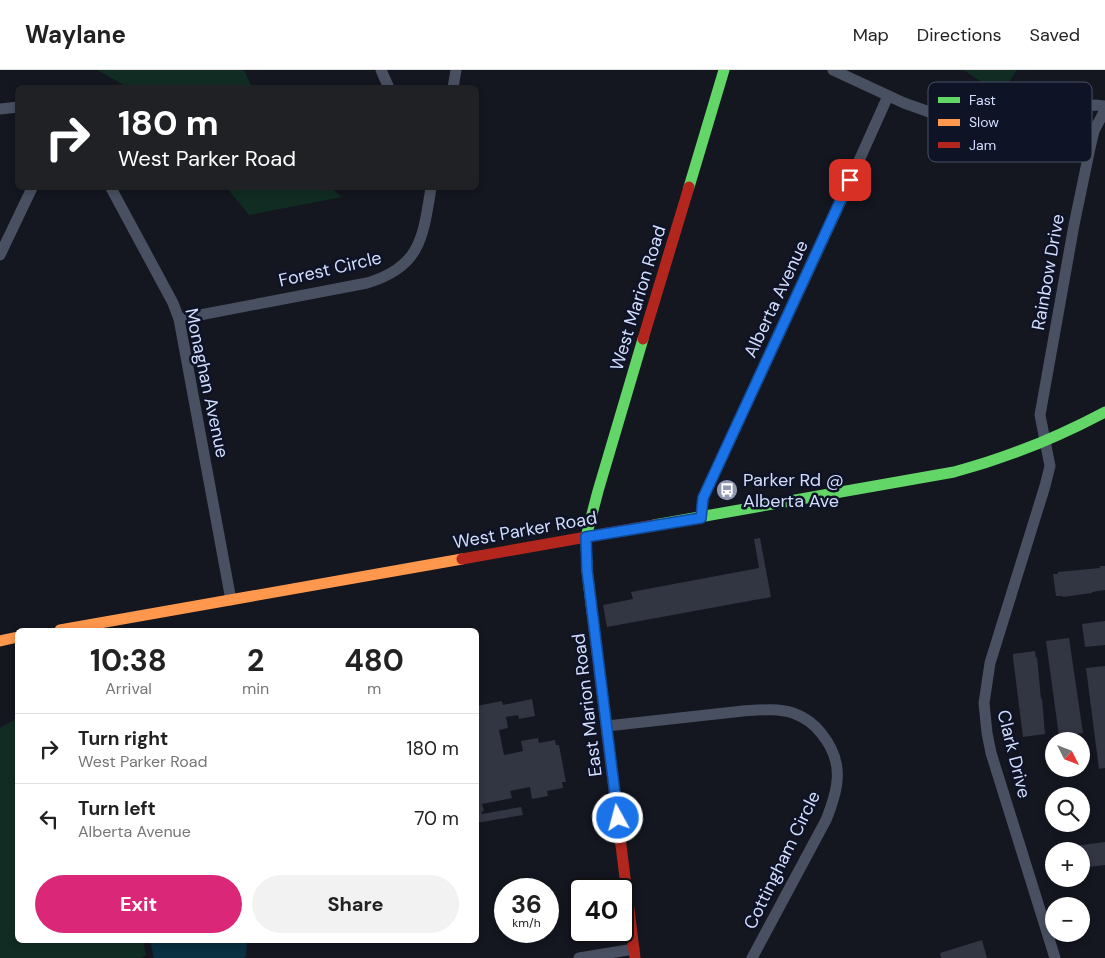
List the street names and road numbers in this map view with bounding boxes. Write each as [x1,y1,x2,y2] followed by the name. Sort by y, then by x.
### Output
[1026,212,1070,332] street label: Rainbow Drive
[604,222,672,374] street label: West Marion Road
[738,236,814,362] street label: Alberta Avenue
[276,245,384,293] street label: Forest Circle
[179,306,235,460] street label: Monaghan Avenue
[451,506,599,554] street label: West Parker Road
[566,632,608,778] street label: East Marion Road
[991,708,1037,800] street label: Clark Drive
[738,787,826,933] street label: Cottingham Circle

